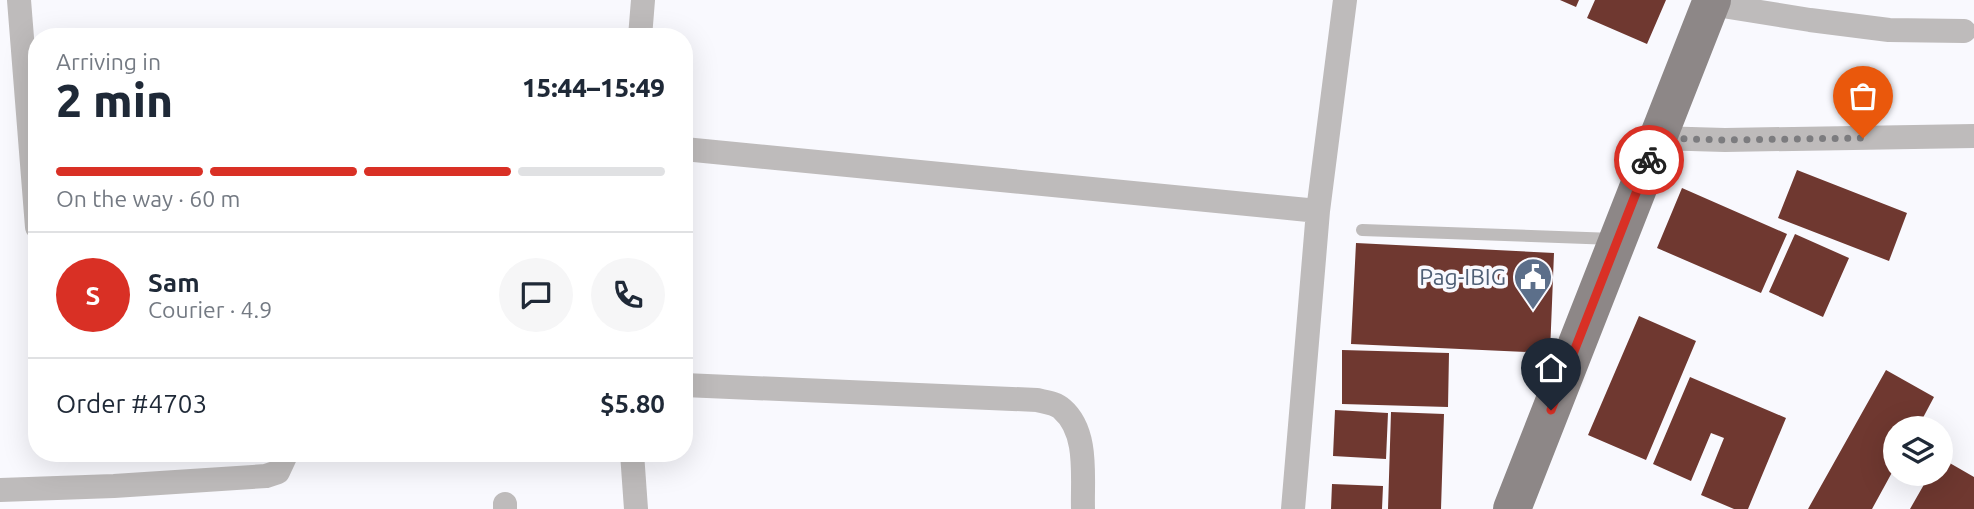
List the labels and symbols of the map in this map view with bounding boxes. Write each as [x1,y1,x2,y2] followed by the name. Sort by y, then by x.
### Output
[1833,66,1893,138] pin
[1614,125,1684,195] courier
[1512,256,1554,311] public building icon: Pag-IBIG
[1419,264,1506,289] place label: Pag-IBIG
[1521,338,1581,410] pin

